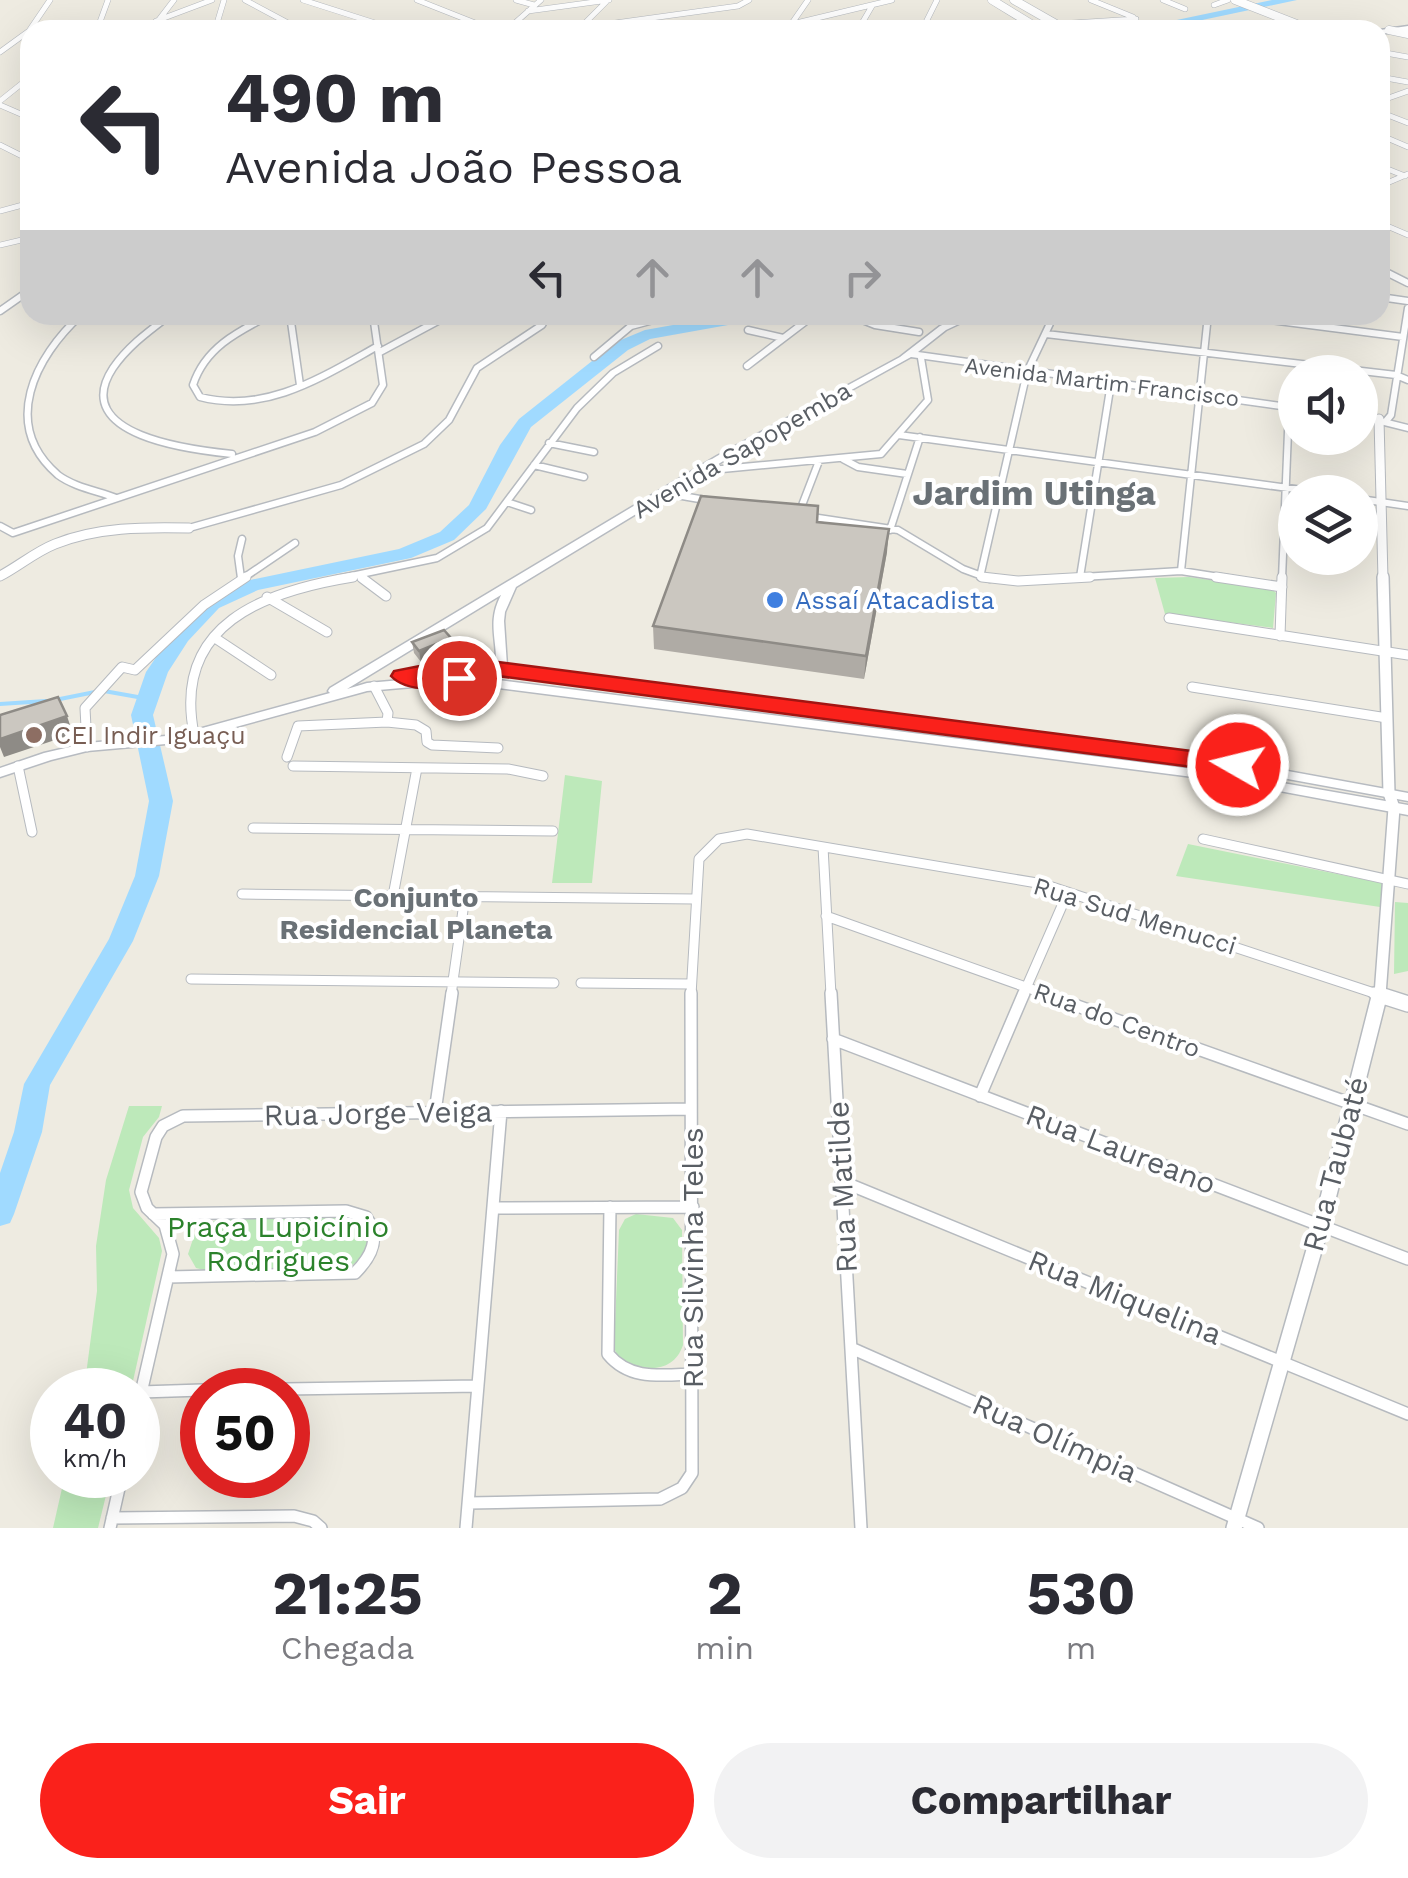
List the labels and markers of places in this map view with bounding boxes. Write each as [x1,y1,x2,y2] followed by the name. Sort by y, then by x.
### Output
[795,586,995,615] place label: Assaí Atacadista
[764,589,786,611] marker: Assaí Atacadista
[417,636,502,721] pin
[54,721,246,750] place label: CEI Indir Iguaçu
[23,724,45,746] marker: CEI Indir Iguaçu

